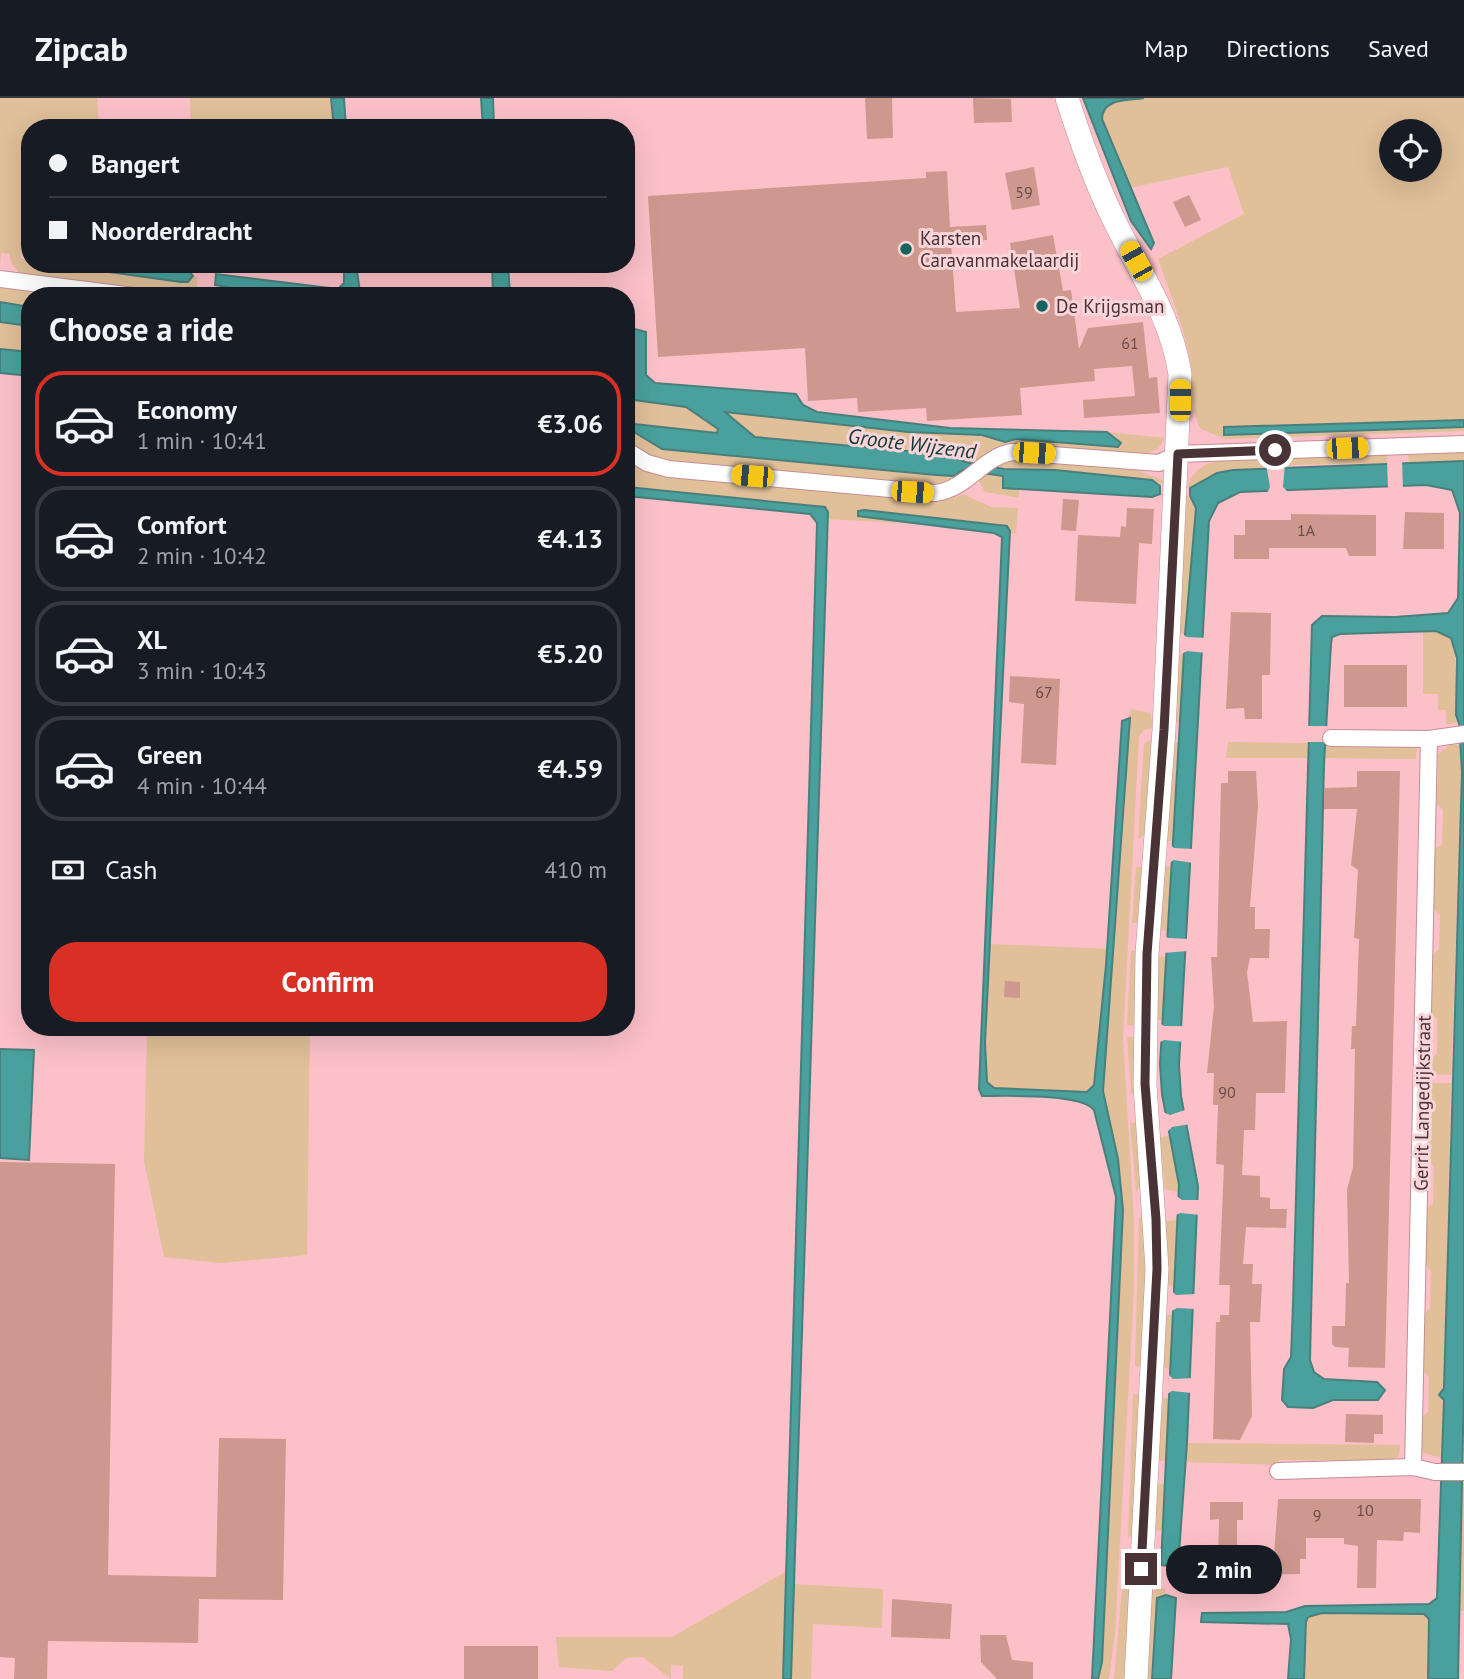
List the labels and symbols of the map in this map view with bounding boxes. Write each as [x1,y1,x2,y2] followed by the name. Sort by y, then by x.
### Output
[1015,182,1033,202] house number: 59
[920,226,1079,272] place label: Karsten Caravanmakelaardij
[1117,238,1156,284] car
[898,241,914,257] marker: Karsten Caravanmakelaardij
[1056,294,1164,318] place label: De Krijgsman
[1034,298,1050,314] marker: De Krijgsman
[1121,333,1139,353] house number: 61
[1170,379,1191,421] car
[846,422,979,465] water label: Groote Wijzend
[1259,434,1291,466] route start
[1326,437,1369,459] car
[1013,441,1056,465] car
[731,464,774,488] car
[891,480,934,504] car
[1297,520,1316,540] house number: 1A
[1035,682,1053,702] house number: 67
[1408,1014,1436,1191] street label: Gerrit Langedijkstraat
[1218,1082,1236,1102] house number: 90
[1356,1500,1374,1520] house number: 10
[1313,1505,1321,1525] house number: 9
[1166,1544,1281,1594] callout: 2 min
[1125,1553,1157,1585] route end

